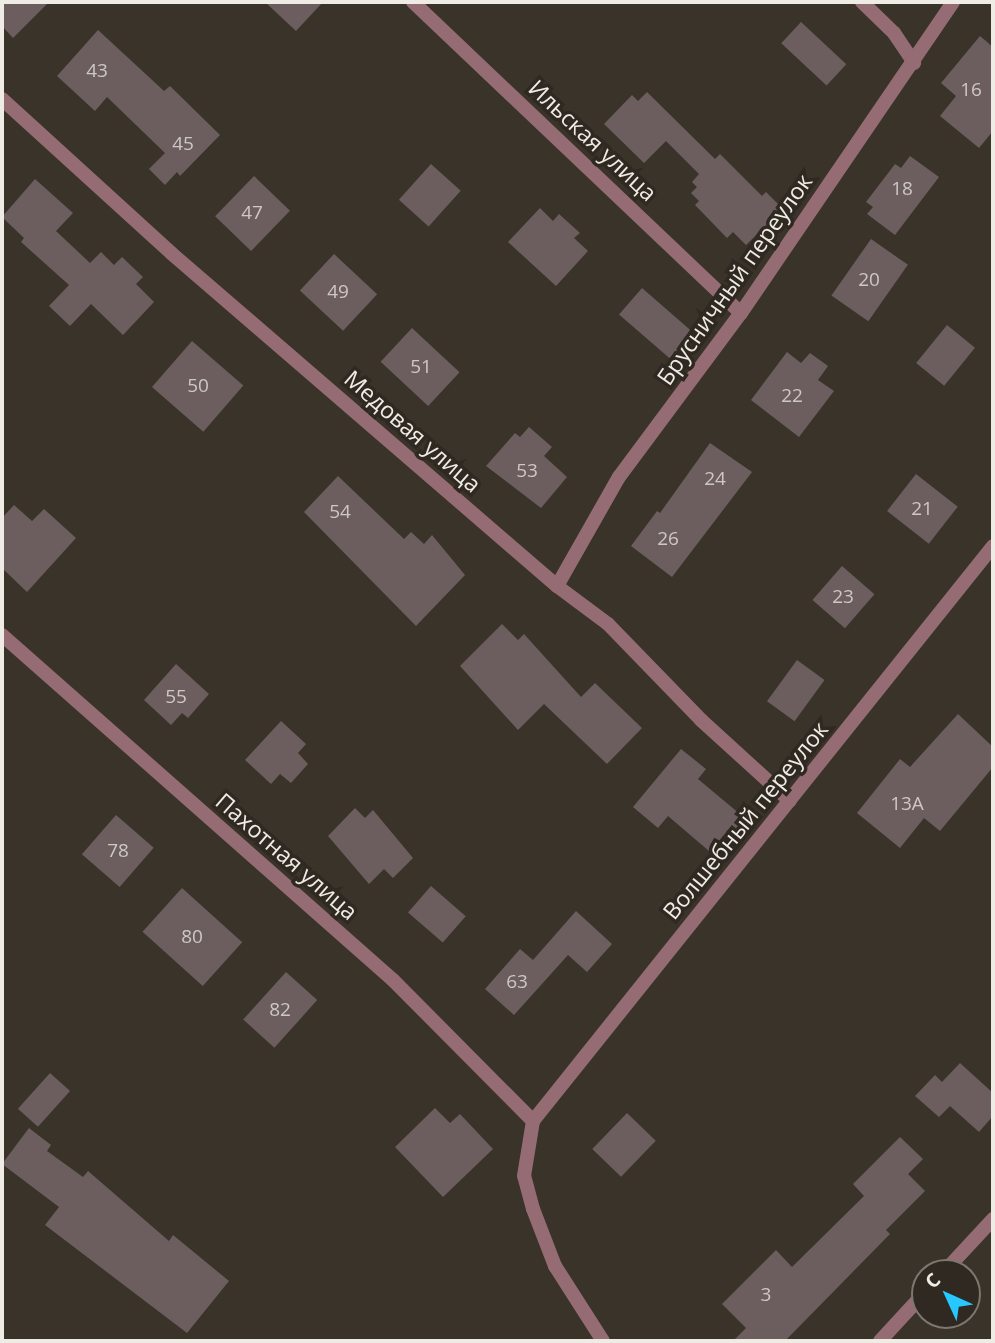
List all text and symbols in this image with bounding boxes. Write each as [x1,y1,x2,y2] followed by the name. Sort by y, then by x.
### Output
[86,60,108,82] house number: 43
[523,74,663,206] street label: Ильская улица
[960,79,982,101] house number: 16
[172,133,194,155] house number: 45
[651,168,817,390] street label: Брусничный переулок
[891,178,913,200] house number: 18
[241,202,263,224] house number: 47
[858,269,880,291] house number: 20
[327,281,349,303] house number: 49
[410,356,432,378] house number: 51
[339,364,487,498] street label: Медовая улица
[187,375,209,397] house number: 50
[781,385,803,407] house number: 22
[516,460,538,482] house number: 53
[704,468,726,490] house number: 24
[911,498,933,520] house number: 21
[329,501,351,523] house number: 54
[657,528,679,550] house number: 26
[832,586,854,608] house number: 23
[165,686,187,708] house number: 55
[657,716,833,924] street label: Волшебный переулок
[210,787,364,925] street label: Пахотная улица
[890,793,924,815] house number: 13А
[107,840,129,862] house number: 78
[181,926,203,948] house number: 80
[506,971,528,993] house number: 63
[269,999,291,1021] house number: 82
[911,1259,981,1329] north arrow
[919,1267,946,1294] text: С
[761,1284,771,1306] house number: 3

